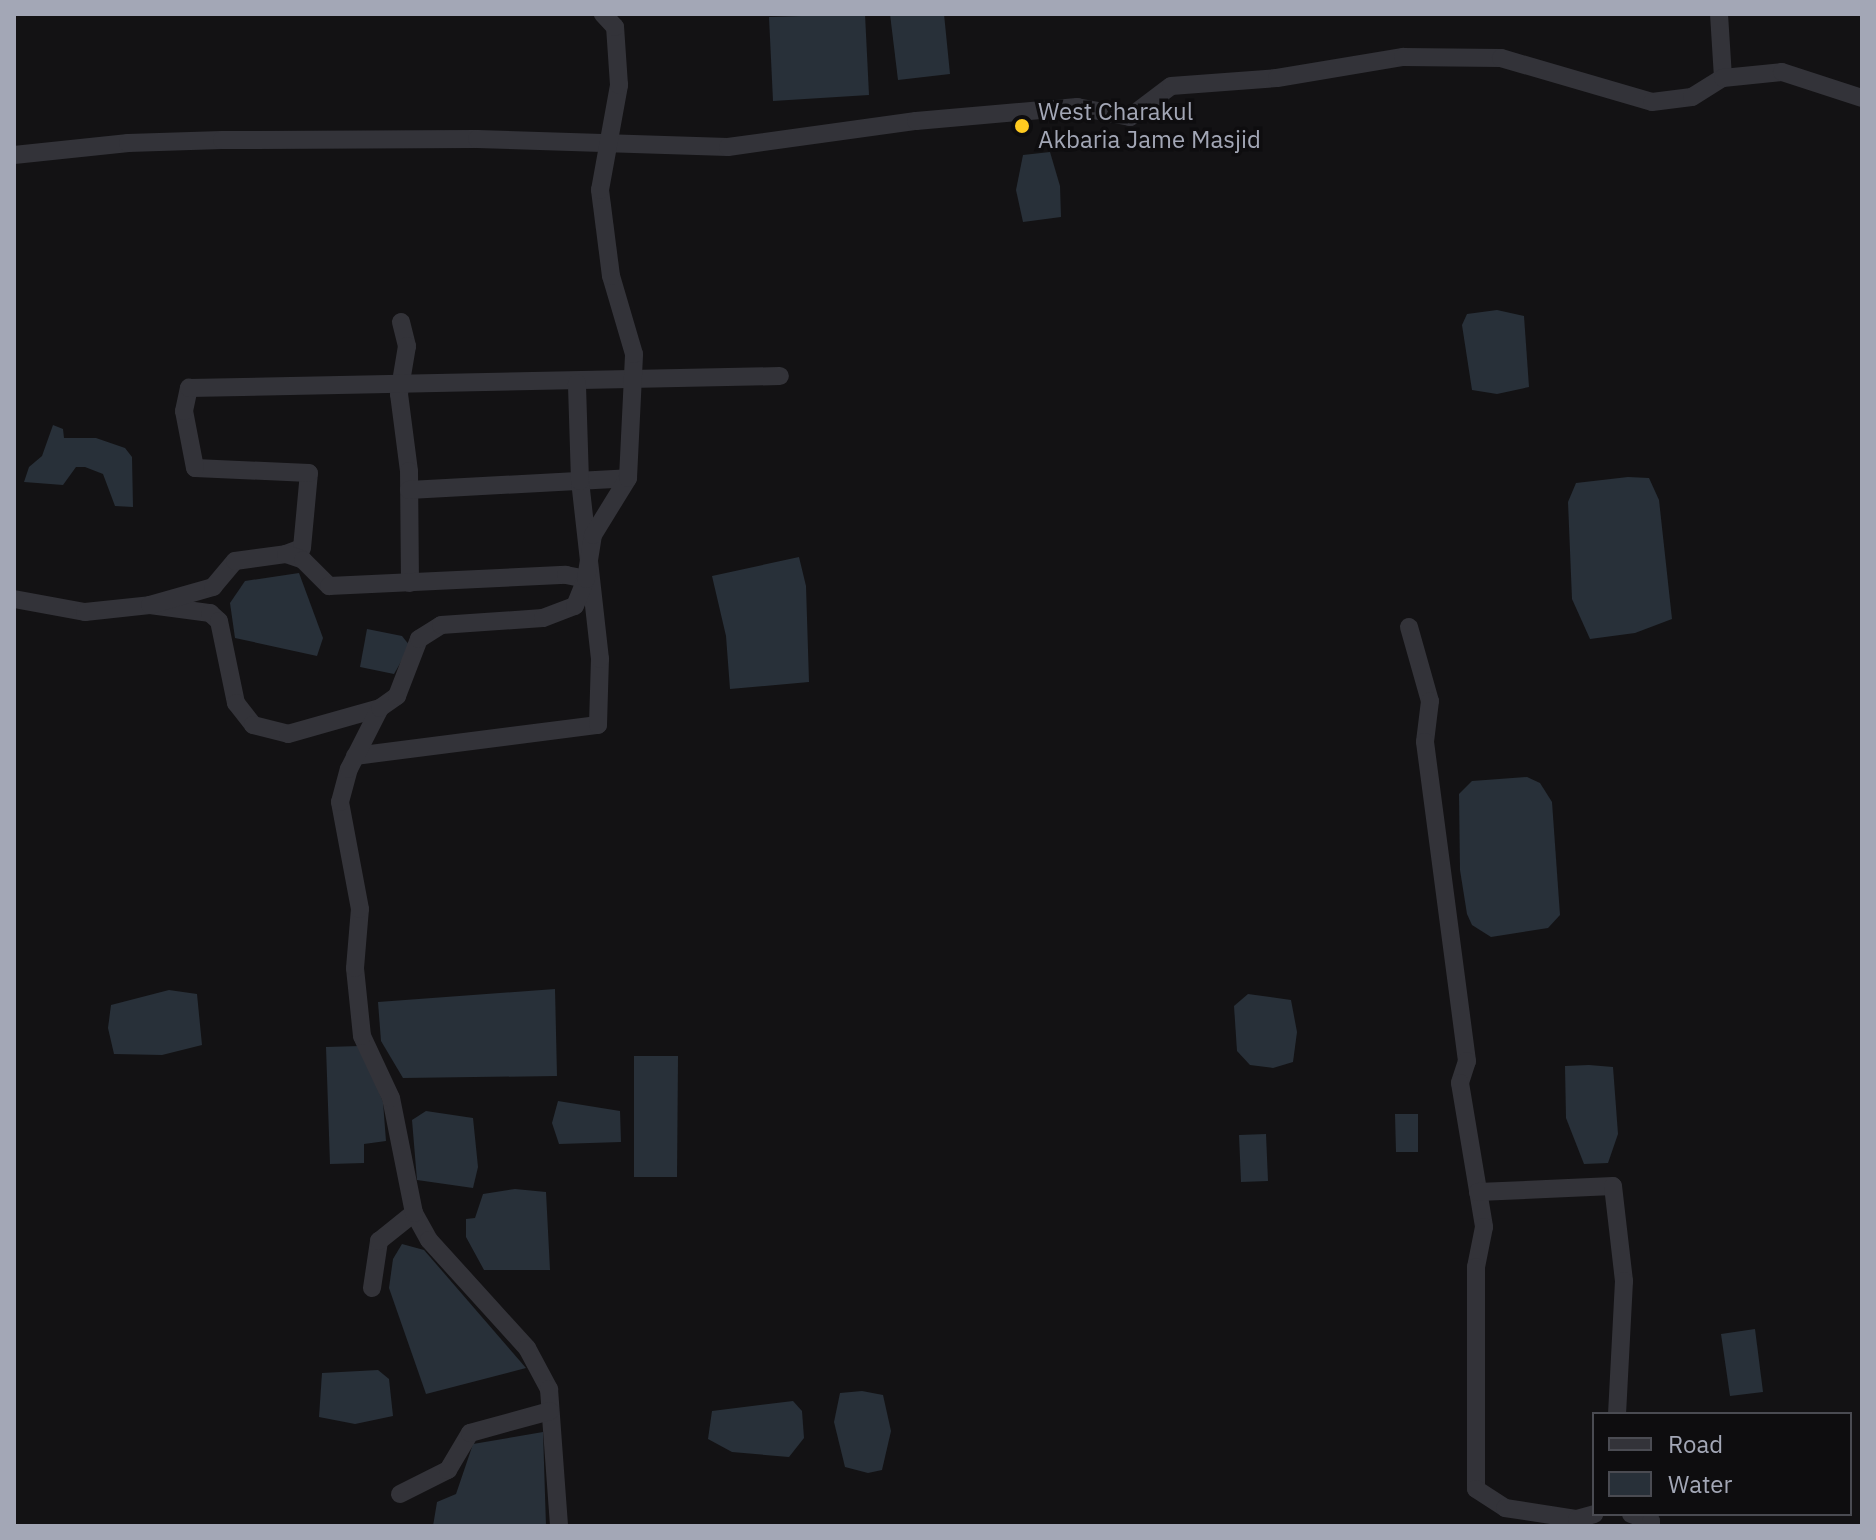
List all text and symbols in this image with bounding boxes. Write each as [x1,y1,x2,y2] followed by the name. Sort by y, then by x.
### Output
[1038,98,1261,154] place label: West Charakul Akbaria Jame Masjid
[1013,117,1031,135] marker: West Charakul Akbaria Jame Masjid
[1592,1412,1852,1516] legend
[1668,1428,1723,1460] text: Road
[1668,1468,1732,1500] text: Water

